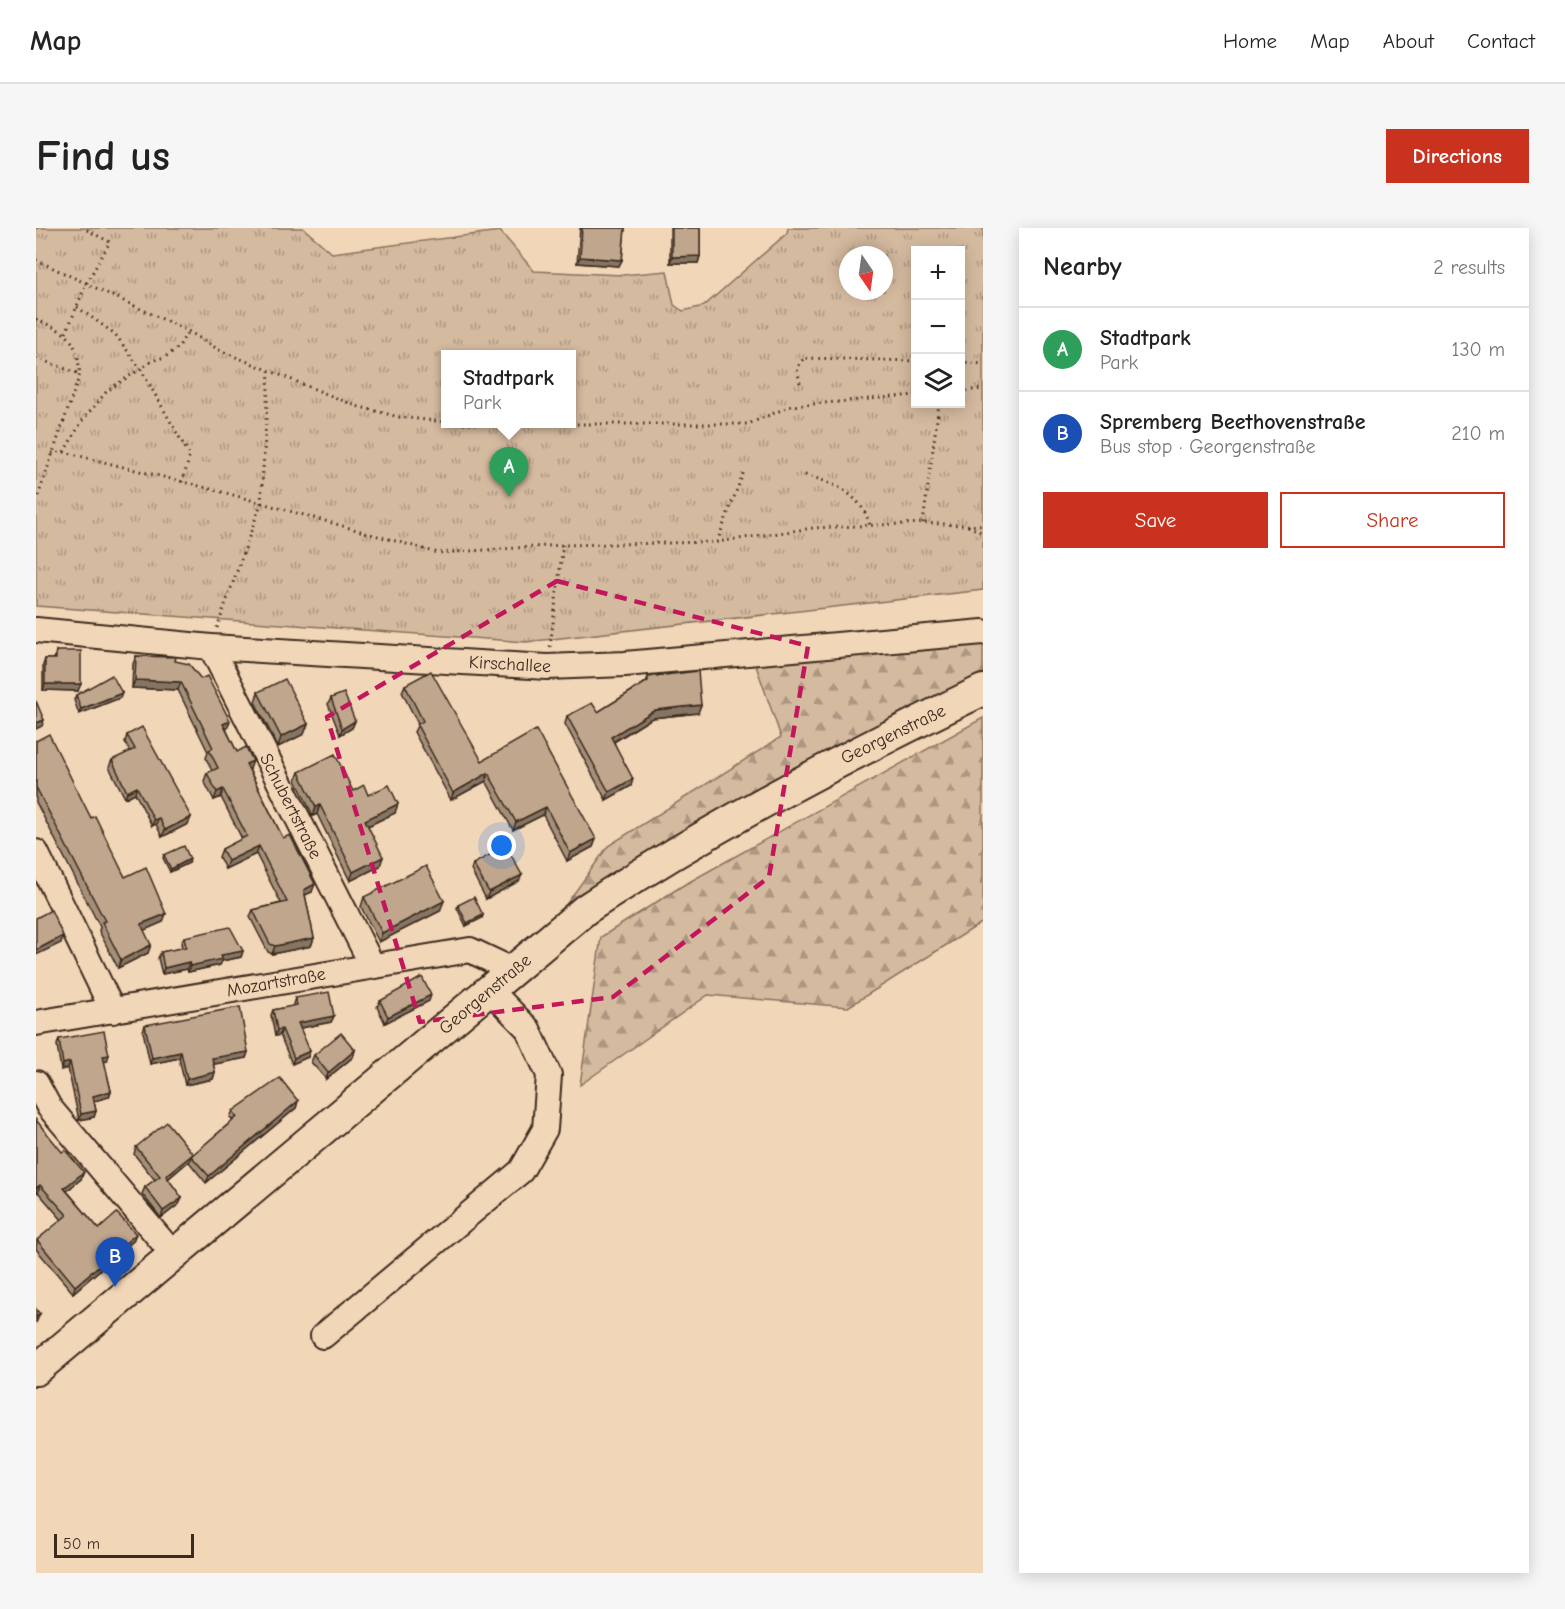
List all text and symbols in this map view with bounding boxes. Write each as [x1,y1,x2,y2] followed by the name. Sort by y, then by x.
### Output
[30,25,81,57] text: Map
[1223,29,1277,53] text: Home
[1310,29,1350,53] text: Map
[1383,29,1434,53] text: About
[1467,29,1535,53] text: Contact
[1386,129,1529,183] button: Directions
[36,132,170,181] text: Find us
[839,246,893,300] north arrow
[911,246,965,408] map controls
[911,246,965,300] button: +
[1043,252,1122,282] text: Nearby
[1433,256,1505,279] text: 2 results
[911,300,965,354] button: −
[1100,325,1191,351] text: Stadtpark
[1057,338,1068,361] text: A
[1452,338,1505,361] text: 130 m
[441,350,576,428] popup
[1100,351,1138,374] text: Park
[911,354,965,408] button: layers
[463,365,554,391] text: Stadtpark
[463,391,501,414] text: Park
[1100,409,1365,435] text: Spremberg Beethovenstraße
[1056,422,1069,445] text: B
[1451,422,1505,445] text: 210 m
[1100,435,1316,458] text: Bus stop · Georgenstraße
[490,448,528,497] pin: A
[1043,492,1268,548] button: Save
[1280,492,1505,548] button: Share
[468,652,552,677] street label: Kirschallee
[837,700,949,769] street label: Georgenstraße
[255,750,326,863] street label: Schubertstraße
[487,831,516,860] your location
[435,950,536,1039] street label: Georgenstraße
[225,963,327,1002] street label: Mozartstraße
[96,1238,134,1287] pin: B
[54,1531,194,1558] scale bar
[63,1535,100,1553] text: 50 m

